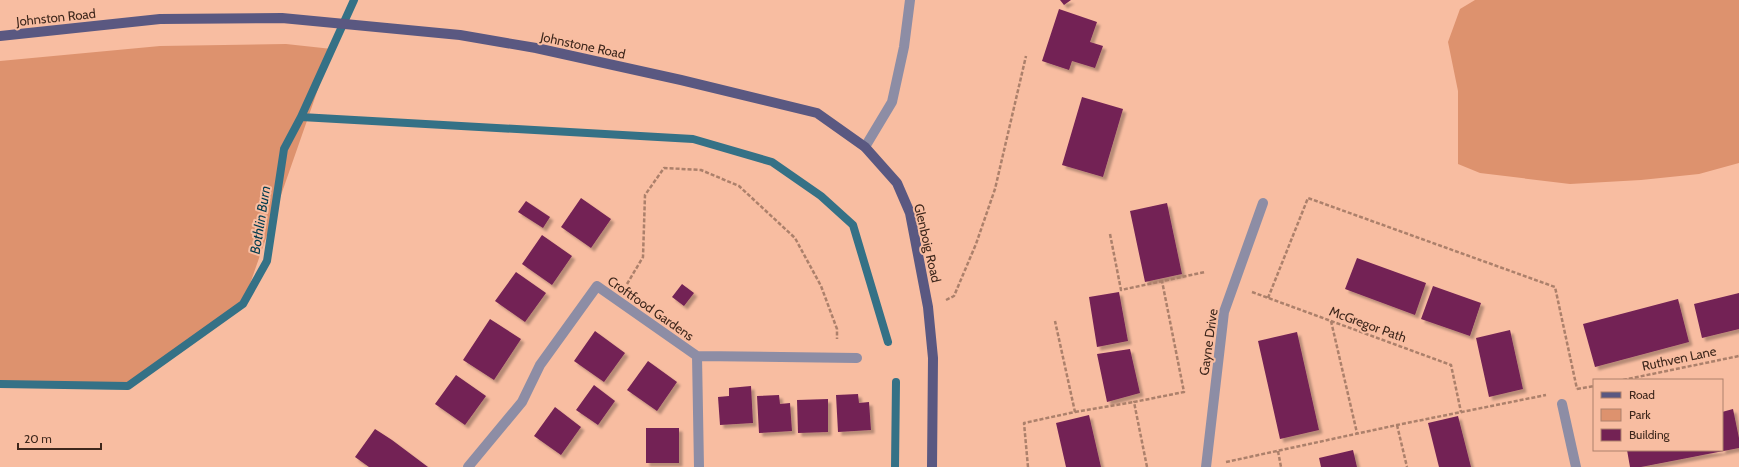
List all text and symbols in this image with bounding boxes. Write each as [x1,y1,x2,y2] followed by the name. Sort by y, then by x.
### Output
[14,5,97,29] street label: Johnston Road
[538,28,627,62] street label: Johnstone Road
[246,185,274,255] water label: Bothlin Burn
[911,202,945,284] street label: Glenboig Road
[605,272,698,344] street label: Croftfood Gardens
[1327,303,1409,345] street label: McGregor Path
[1195,307,1221,376] street label: Gayne Drive
[1640,342,1718,374] street label: Ruthven Lane
[1593,379,1723,451] legend
[1629,387,1655,402] text: Road
[1629,407,1651,422] text: Park
[18,425,101,451] scale bar
[1629,427,1671,442] text: Building
[24,431,52,446] text: 20 m

